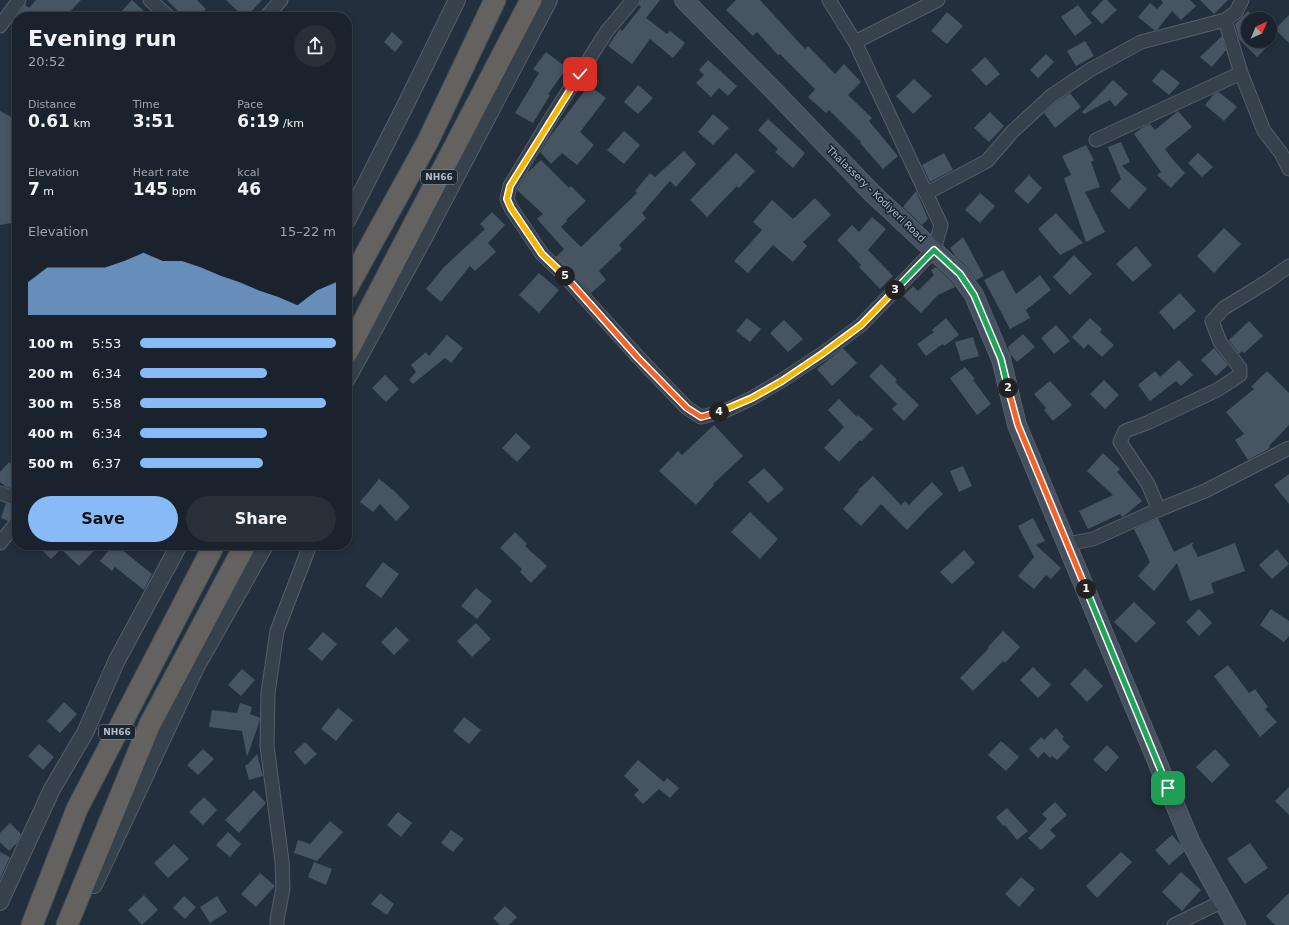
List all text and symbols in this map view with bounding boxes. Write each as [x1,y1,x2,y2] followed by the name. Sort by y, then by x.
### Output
[1241,12,1277,48] north arrow
[1241,12,1277,48] map controls
[294,25,336,67] button: share
[28,26,177,51] text: Evening run
[28,54,65,69] text: 20:52
[563,57,597,91] pin
[569,63,591,85] icon: check
[28,98,76,111] text: Distance
[133,98,160,111] text: Time
[237,98,263,111] text: Pace
[28,111,70,131] text: 0.61
[133,111,175,131] text: 3:51
[237,111,280,131] text: 6:19
[70,117,91,130] text: km
[280,117,304,130] text: /km
[824,143,928,244] street label: Thalassery - Kodiyeri Road
[28,166,79,179] text: Elevation
[133,166,189,179] text: Heart rate
[237,166,260,179] text: kcal
[421,170,457,184] road number: NH66
[28,179,40,199] text: 7
[133,179,168,199] text: 145
[237,179,261,199] text: 46
[40,185,54,198] text: m
[168,185,196,198] text: bpm
[28,224,88,239] text: Elevation
[280,224,336,239] text: 15–22 m
[555,266,575,286] pin: 5
[561,269,569,282] text: 5
[885,280,905,300] pin: 3
[891,283,899,296] text: 3
[28,336,73,351] text: 100 m
[92,336,121,351] text: 5:53
[28,366,73,381] text: 200 m
[92,366,121,381] text: 6:34
[998,378,1018,398] pin: 2
[1004,381,1012,394] text: 2
[28,396,73,411] text: 300 m
[92,396,121,411] text: 5:58
[709,402,729,422] pin: 4
[715,405,723,418] text: 4
[28,426,73,441] text: 400 m
[92,426,121,441] text: 6:34
[28,456,73,471] text: 500 m
[92,456,121,471] text: 6:37
[28,496,178,542] button: Save
[186,496,336,542] button: Share
[1076,579,1096,599] pin: 1
[1082,582,1090,595] text: 1
[99,725,135,739] road number: NH66
[1151,771,1185,805] pin
[1157,777,1179,799] icon: arrive

